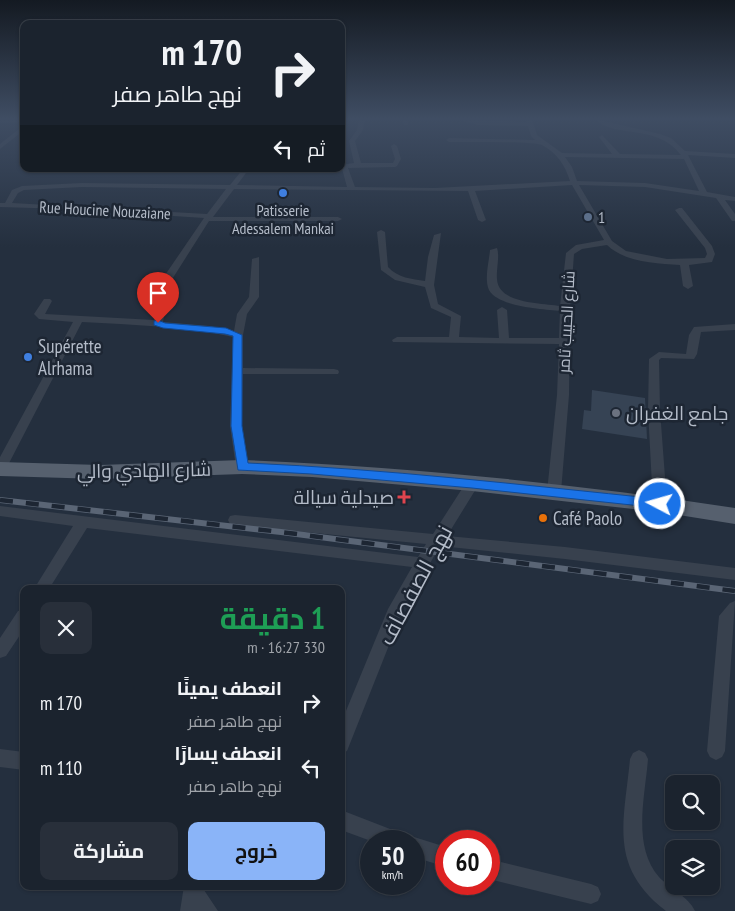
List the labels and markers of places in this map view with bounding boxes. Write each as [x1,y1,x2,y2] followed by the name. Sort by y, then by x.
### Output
[277,187,289,199] marker: Patisserie Adessalem Mankai
[232,200,334,238] place label: Patisserie Adessalem Mankai
[598,207,605,227] place label: 1
[582,211,594,223] marker: 1
[137,272,179,323] pin
[38,334,102,380] place label: Supérette Alrhama
[22,351,34,363] marker: Supérette Alrhama
[626,401,728,427] place label: جامع الغفران
[610,407,622,419] marker: جامع الغفران
[294,485,394,509] place label: صيدلية سيالة
[398,491,410,503] marker: صيدلية سيالة
[553,506,622,530] place label: Café Paolo
[537,512,549,524] marker: Café Paolo

